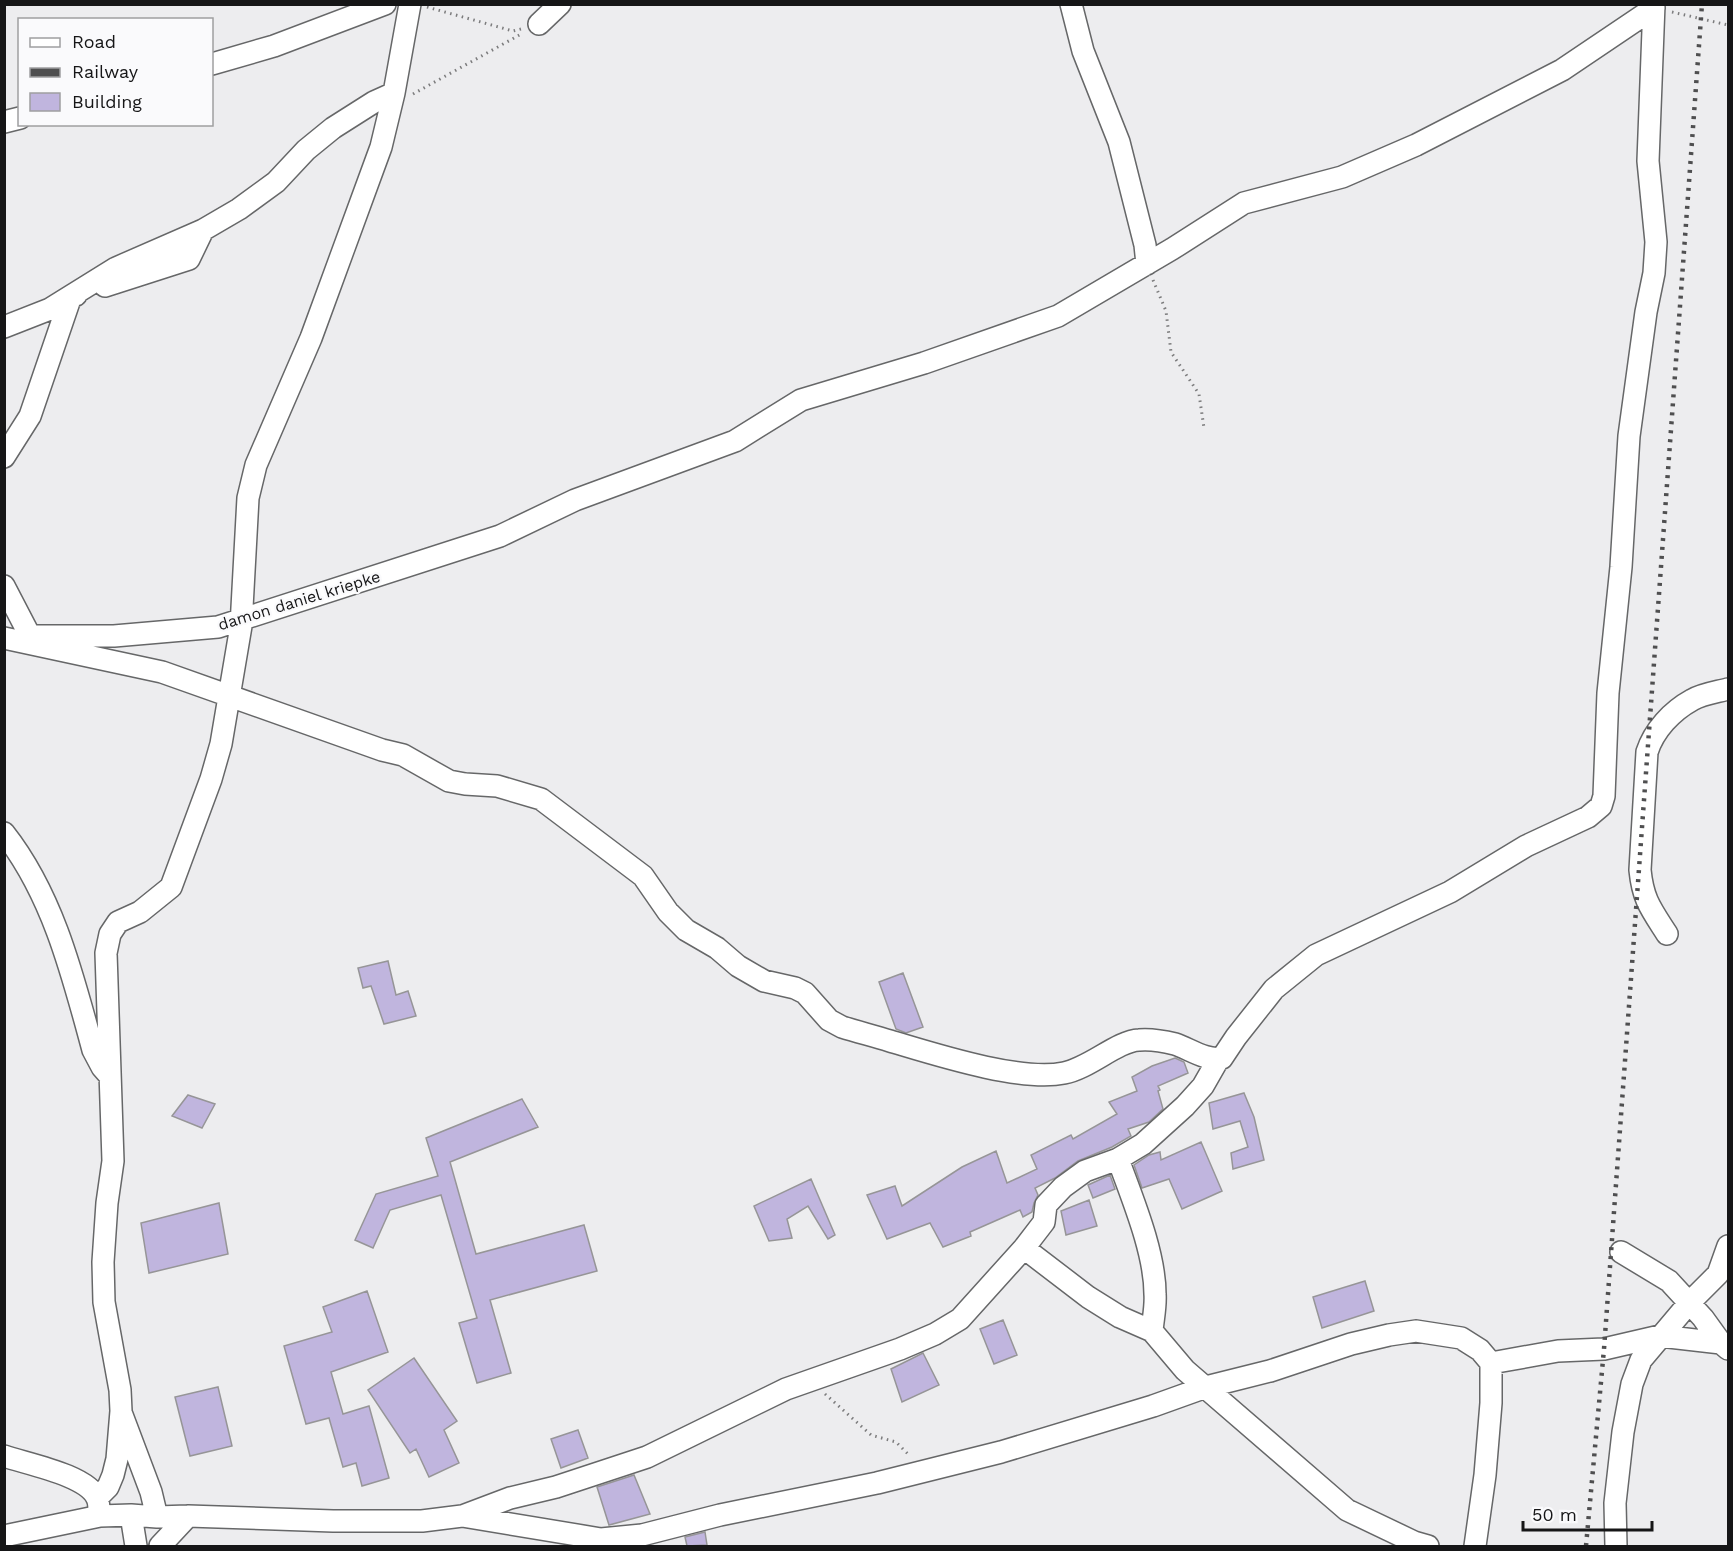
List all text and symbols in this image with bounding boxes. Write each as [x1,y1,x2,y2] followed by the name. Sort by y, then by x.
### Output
[18,18,213,126] legend
[72,31,116,52] text: Road
[72,61,139,82] text: Railway
[72,91,142,112] text: Building
[216,567,383,634] street label: damon daniel kriepke
[1523,1494,1652,1532] scale bar
[1532,1504,1577,1525] text: 50 m

